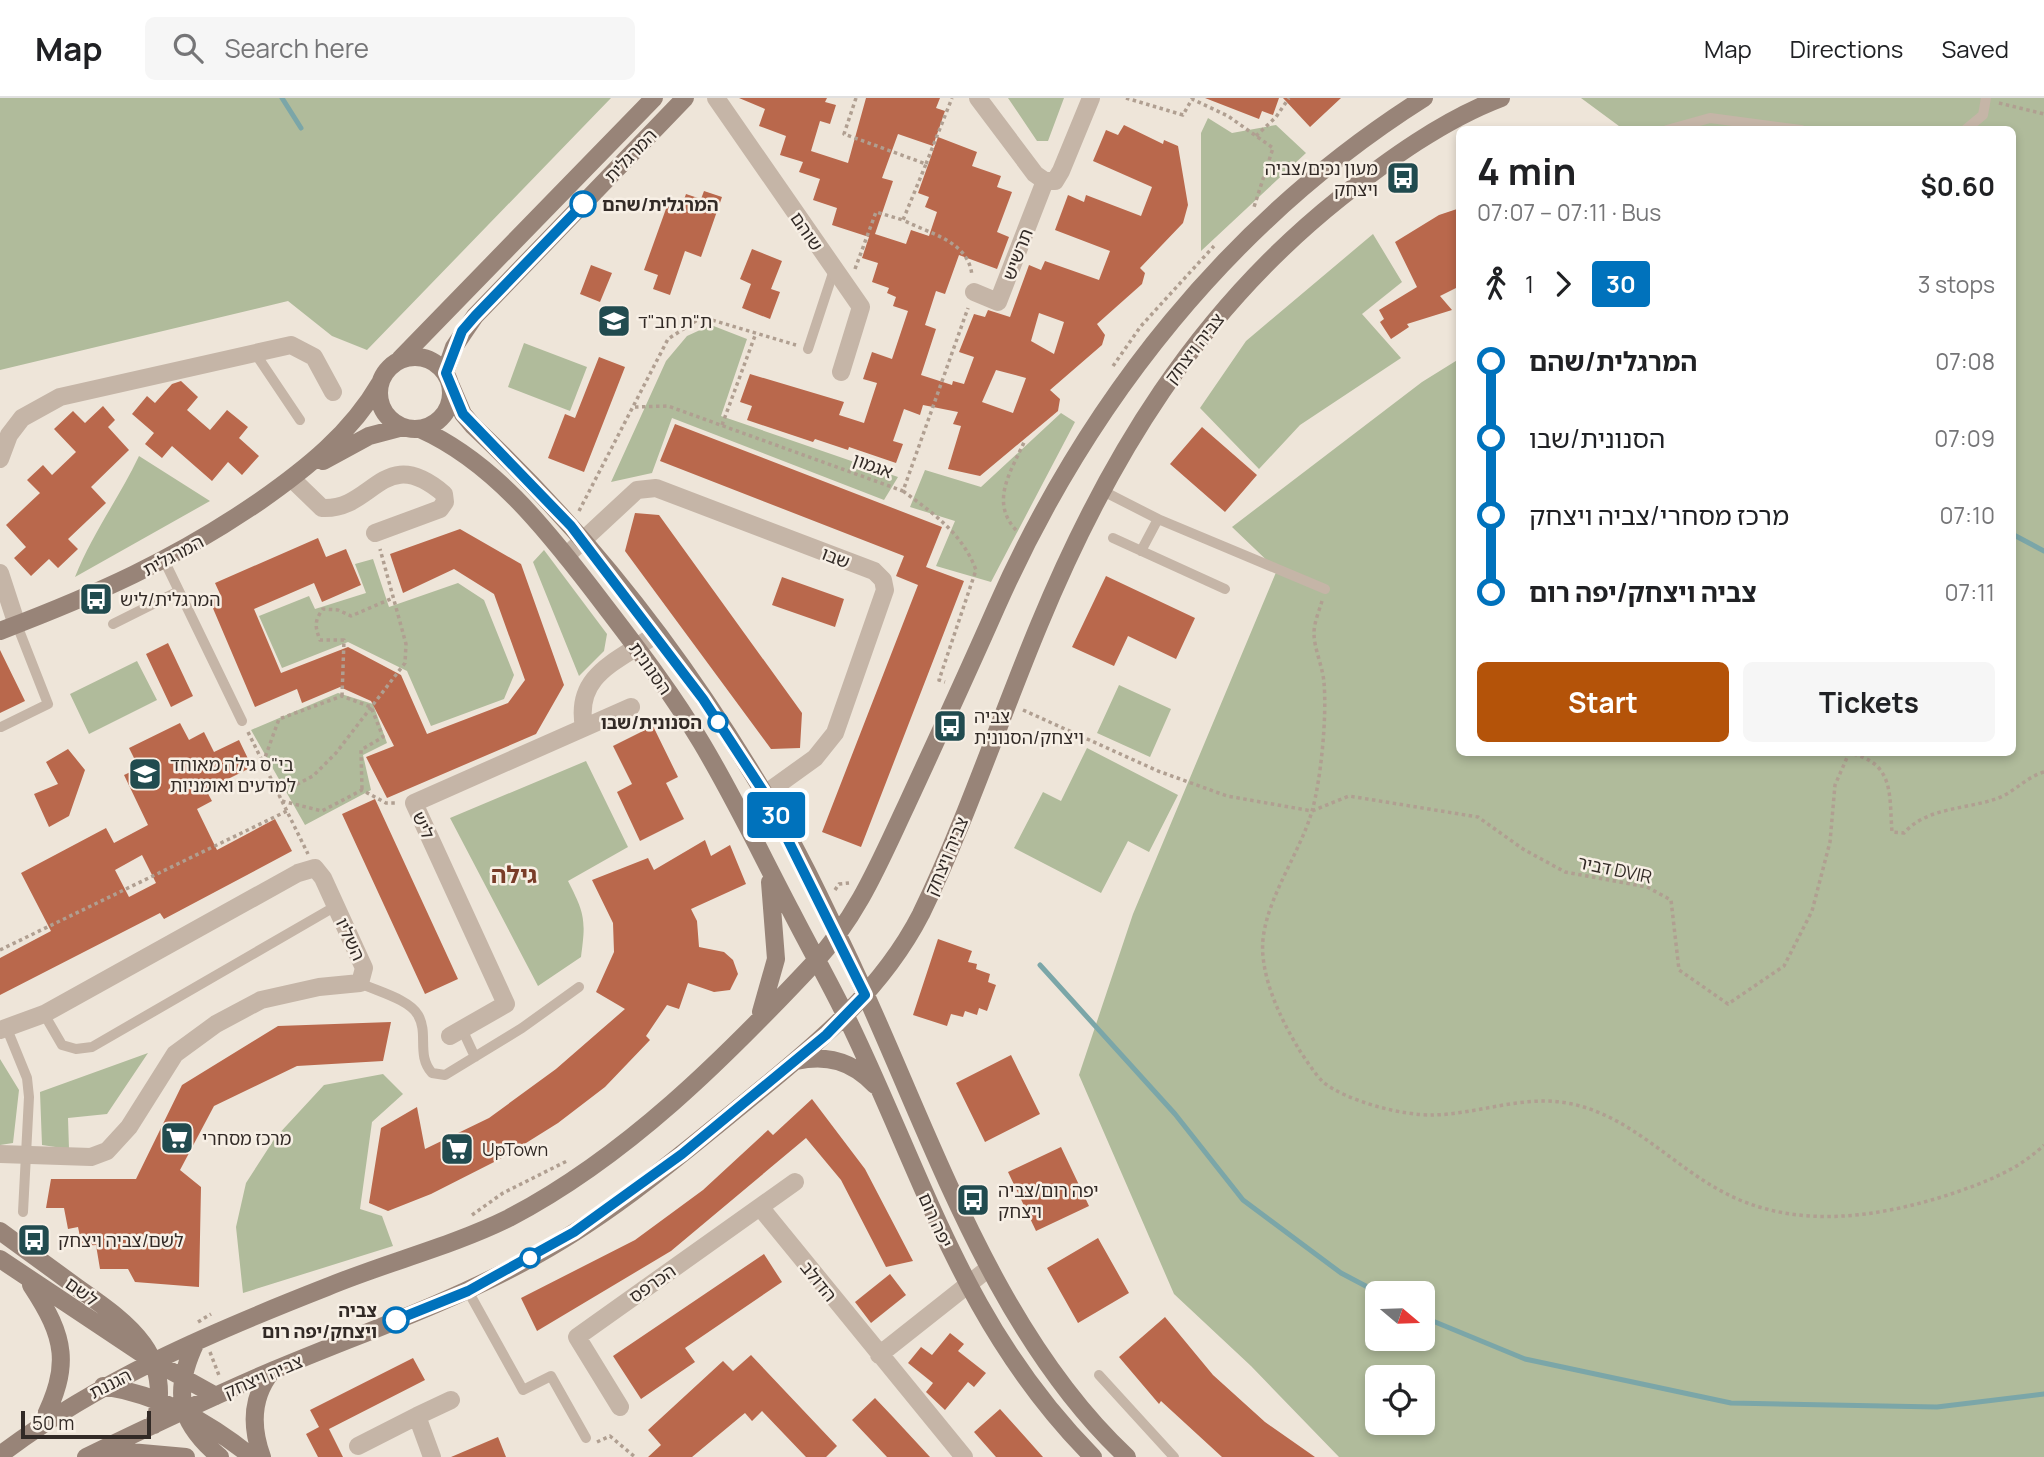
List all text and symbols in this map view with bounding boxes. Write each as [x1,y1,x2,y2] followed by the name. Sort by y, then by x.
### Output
[145,17,635,80] search box
[35,26,103,71] text: Map
[169,29,207,67] icon: search
[225,30,369,66] text: Search here
[1704,32,1752,65] text: Map
[1790,32,1903,65] text: Directions
[1941,32,2009,65] text: Saved
[599,123,661,187] street label: המרגלית
[1477,144,1576,196] text: 4 min
[1265,156,1378,201] place label: מעון נכים/צביה ויצחק
[1384,159,1422,197] bus stop icon: מעון נכים/צביה ויצחק
[1920,168,1995,204] text: $0.60
[570,191,596,217] marker: המרגלית/שהם
[602,192,719,216] place label: המרגלית/שהם
[1477,196,1661,228] text: 07:07 – 07:11 · Bus
[785,207,829,255] street label: שוהם
[996,225,1038,283] street label: תרשיש
[1477,265,1515,303] icon: walk
[1544,265,1582,303] icon: forward
[1606,267,1636,300] text: 30
[1525,268,1534,300] text: 1
[1918,268,1995,300] text: 3 stops
[595,302,633,340] school or university icon: ת"ת חב"ד
[1159,308,1229,388] street label: צביה ויצחק
[638,309,712,333] place label: ת"ת חב"ד
[1529,343,1697,379] text: המרגלית/שהם
[1935,345,1995,377] text: 07:08
[1529,420,1665,456] text: הסנונית/שבו
[1934,422,1995,454] text: 07:09
[850,447,896,483] street label: אגמון
[1529,497,1789,533] text: מרכז מסחרי/צביה ויצחק
[1940,499,1995,531] text: 07:10
[138,529,208,581] street label: המרגלית
[818,541,854,573] street label: שבו
[1529,574,1757,610] text: צביה ויצחק/יפה רום
[1945,576,1995,608] text: 07:11
[77,580,115,618] bus stop icon: המרגלית/ליש
[120,587,221,611] place label: המרגלית/ליש
[624,637,678,699] street label: הסנונית
[1477,662,1729,742] button: Start
[1743,662,1995,742] button: Tickets
[974,704,1084,749] place label: צביה ויצחק/הסנונית
[931,707,969,745] bus stop icon: צביה ויצחק/הסנונית
[601,710,702,734] place label: הסנונית/שבו
[708,712,728,732] marker: הסנונית/שבו
[170,752,296,797] place label: בי"ס גילה מאוחד למדעים ואומניות
[126,755,164,793] school or university icon: בי"ס גילה מאוחד למדעים ואומניות
[744,792,808,838] line badge: 30
[761,798,791,831] text: 30
[407,807,441,843] street label: ליש
[919,813,973,899] street label: צביה ויצחק
[1576,849,1654,889] street label: דביר DVIR
[491,857,537,890] district label: גילה
[331,914,371,964] street label: השליו
[158,1119,196,1157] supermarket icon: מרכז מסחרי
[202,1126,292,1150] place label: מרכז מסחרי
[438,1130,476,1168] supermarket icon: UpTown
[482,1137,548,1161] place label: UpTown
[998,1178,1099,1223] place label: יפה רום/צביה ויצחק
[954,1181,992,1219] bus stop icon: יפה רום/צביה ויצחק
[913,1189,959,1251] street label: יפה רום
[15,1221,53,1259] bus stop icon: לשם/צביה ויצחק
[58,1228,184,1252] place label: לשם/צביה ויצחק
[520,1248,540,1268] unlabelled marker
[795,1256,843,1306] street label: הדולב
[624,1258,680,1308] street label: הכרפס
[61,1271,103,1311] street label: לשם
[1365,1281,1435,1351] north arrow
[1365,1281,1435,1435] map controls
[262,1298,377,1343] place label: צביה ויצחק/יפה רום
[383,1307,409,1333] marker: צביה ויצחק/יפה רום
[220,1349,306,1403] street label: צביה ויצחק
[85,1362,135,1404] street label: הגננת
[1365,1365,1435,1435] button: locate
[21,1408,150,1440] scale bar
[32,1410,74,1436] text: 50 m

